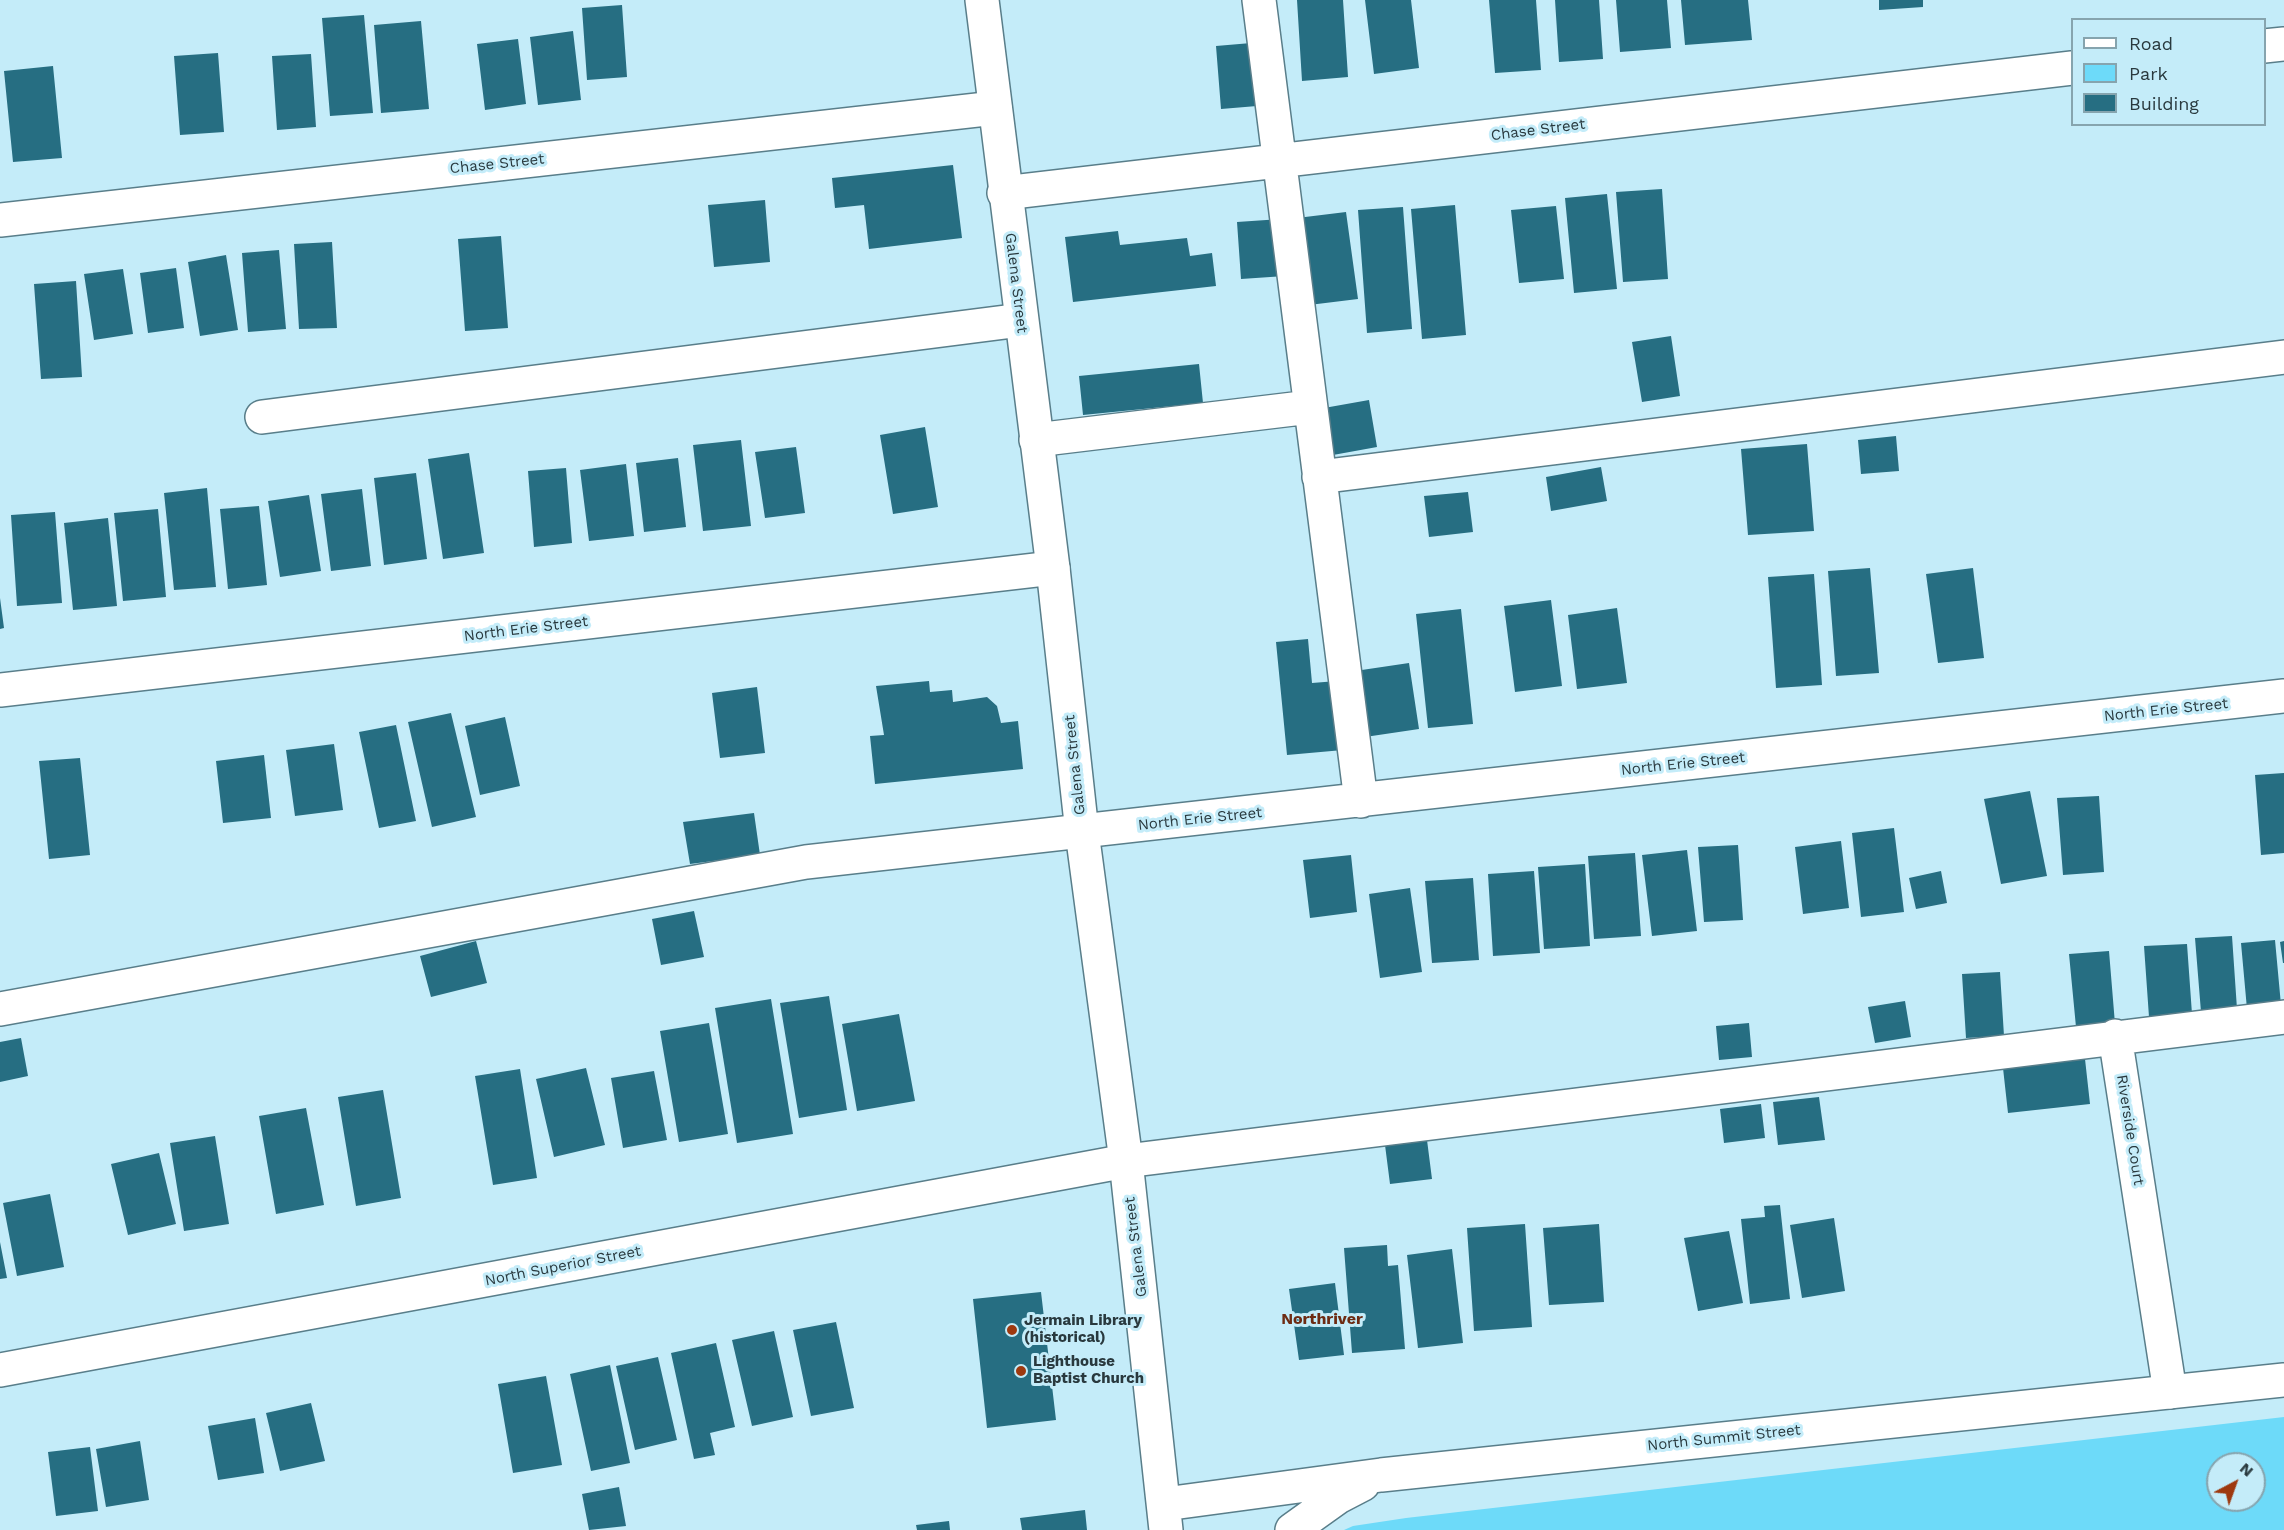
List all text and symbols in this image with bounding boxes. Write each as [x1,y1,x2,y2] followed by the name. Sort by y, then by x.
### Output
[2071,18,2266,126] legend
[2129,33,2173,54] text: Road
[2129,63,2168,84] text: Park
[2129,93,2199,114] text: Building
[1490,115,1586,145] street label: Chase Street
[449,150,545,178] street label: Chase Street
[1001,232,1031,334] street label: Galena Street
[463,612,589,646] street label: North Erie Street
[2103,695,2229,725] street label: North Erie Street
[1061,714,1089,816] street label: Galena Street
[1620,749,1746,779] street label: North Erie Street
[1137,804,1263,834] street label: North Erie Street
[2112,1073,2148,1187] street label: Riverside Court
[1121,1196,1151,1298] street label: Galena Street
[483,1242,643,1290] street label: North Superior Street
[1281,1309,1363,1329] district label: Northriver
[1024,1312,1142,1347] place label: Jermain Library (historical)
[1005,1323,1019,1337] marker: Jermain Library (historical)
[1033,1353,1144,1388] place label: Lighthouse Baptist Church
[1014,1364,1028,1378] marker: Lighthouse Baptist Church
[1646,1421,1802,1455] street label: North Summit Street
[2206,1452,2266,1512] north arrow
[2236,1458,2258,1481] text: N

